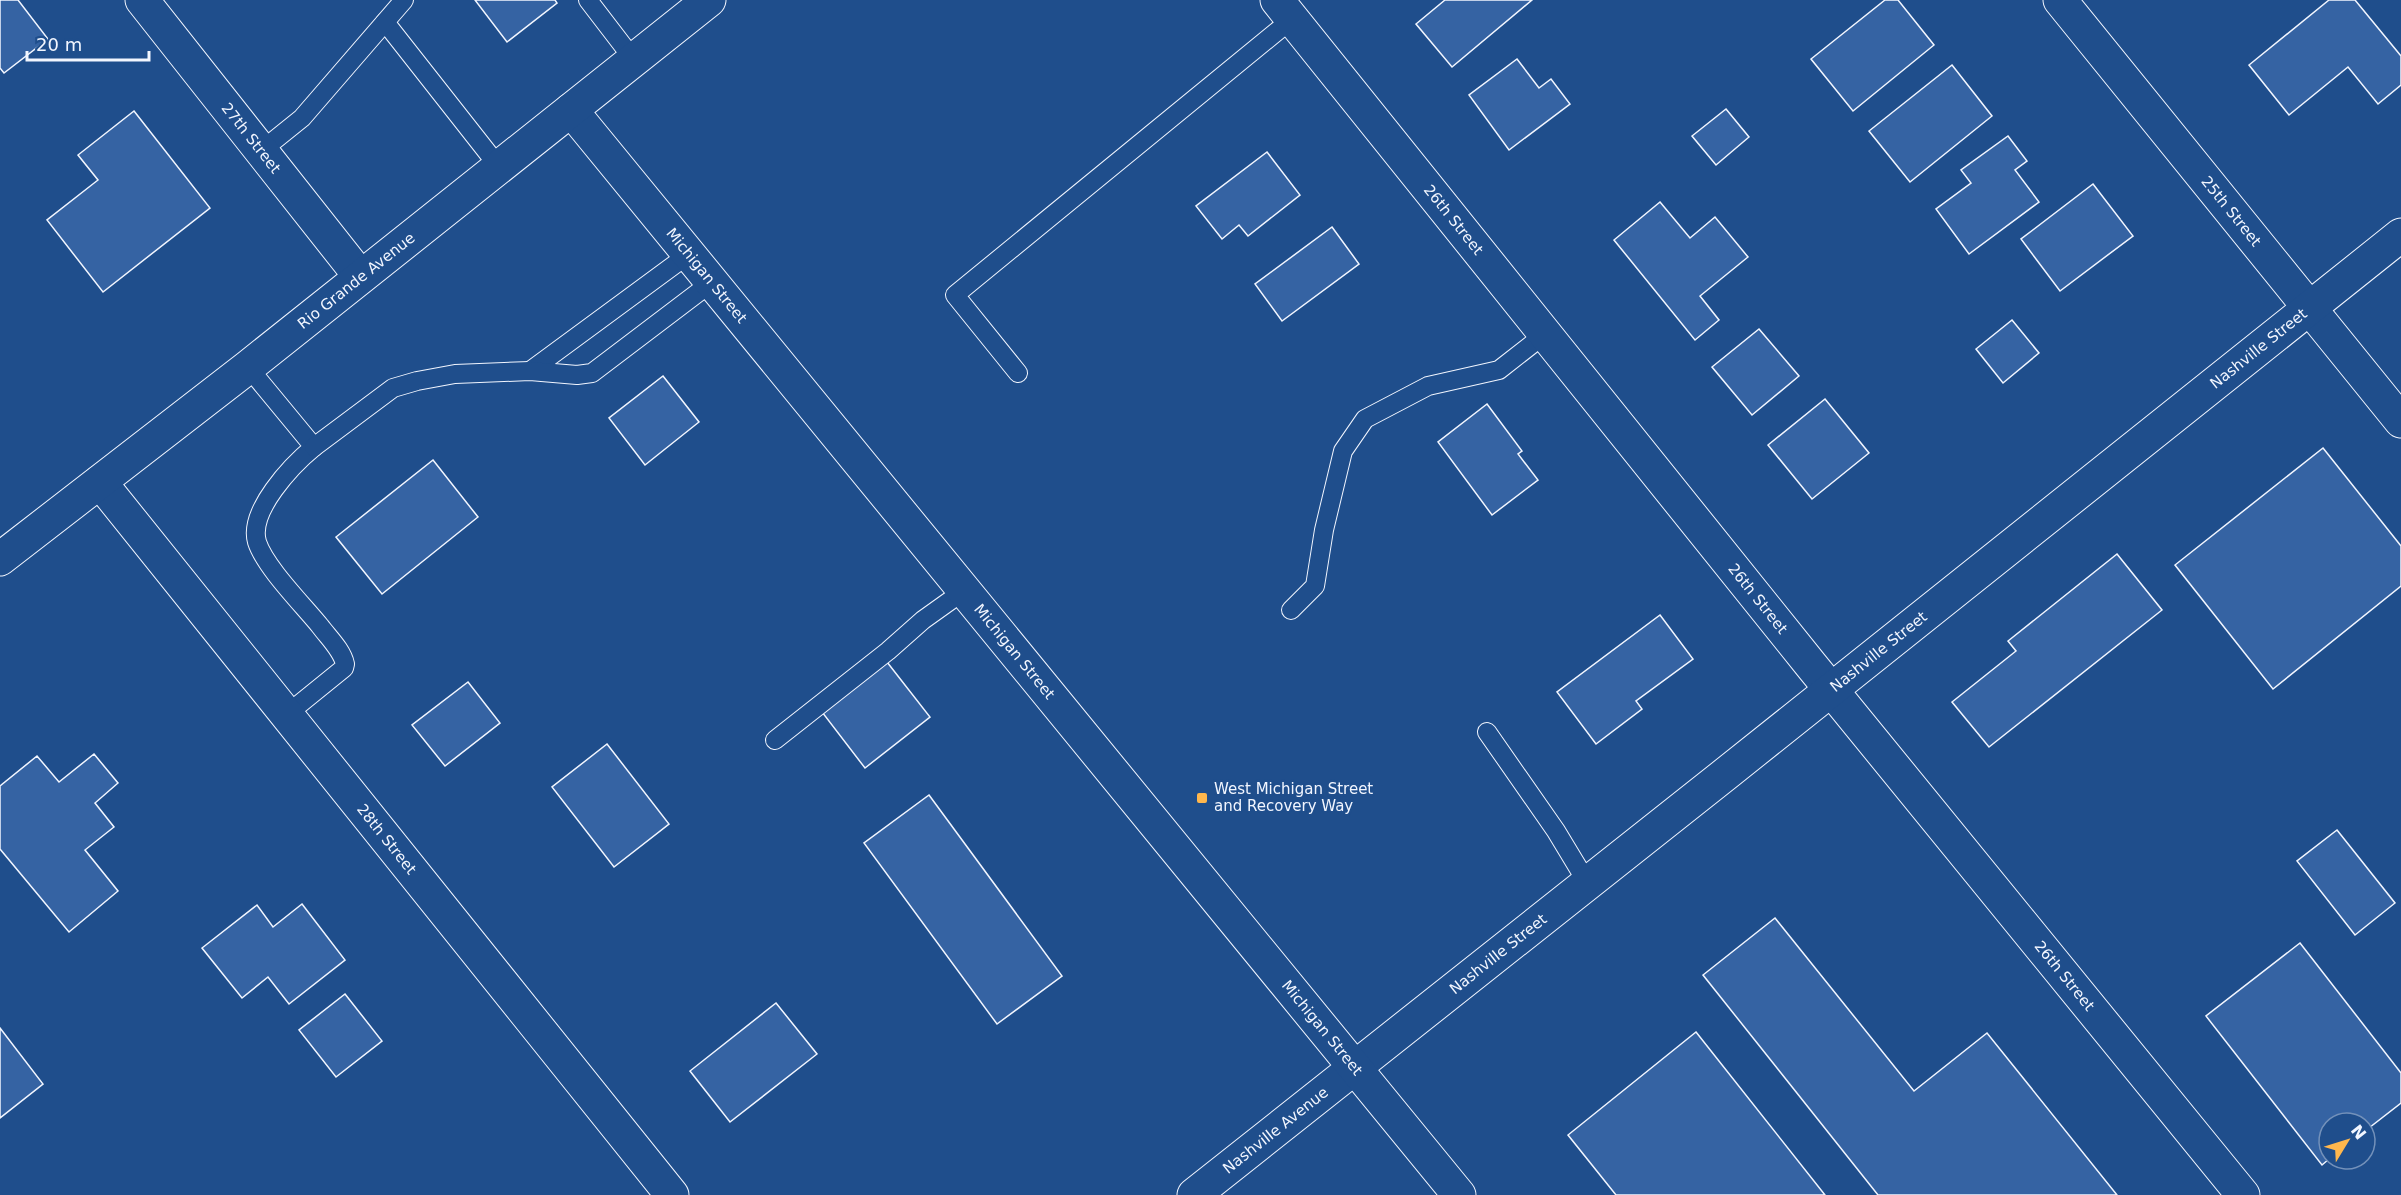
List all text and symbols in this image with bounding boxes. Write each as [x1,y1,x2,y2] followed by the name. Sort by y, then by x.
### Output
[27,24,148,62] scale bar
[36,34,82,55] text: 20 m
[218,99,285,177] street label: 27th Street
[2197,173,2265,250] street label: 25th Street
[1420,181,1487,259] street label: 26th Street
[662,224,751,327] street label: Michigan Street
[294,229,418,333] street label: Rio Grande Avenue
[2207,304,2311,393] street label: Nashville Street
[1724,560,1792,638] street label: 26th Street
[970,600,1059,703] street label: Michigan Street
[1827,608,1931,696] street label: Nashville Street
[1214,780,1373,815] place label: West Michigan Street and Recovery Way
[1195,791,1209,805] marker: West Michigan Street and Recovery Way
[353,801,420,878] street label: 28th Street
[1446,910,1550,998] street label: Nashville Street
[2031,937,2098,1015] street label: 26th Street
[1278,977,1366,1079] street label: Michigan Street
[1219,1083,1332,1178] street label: Nashville Avenue
[2317,1111,2377,1171] north arrow
[2347,1121,2370,1143] text: N

